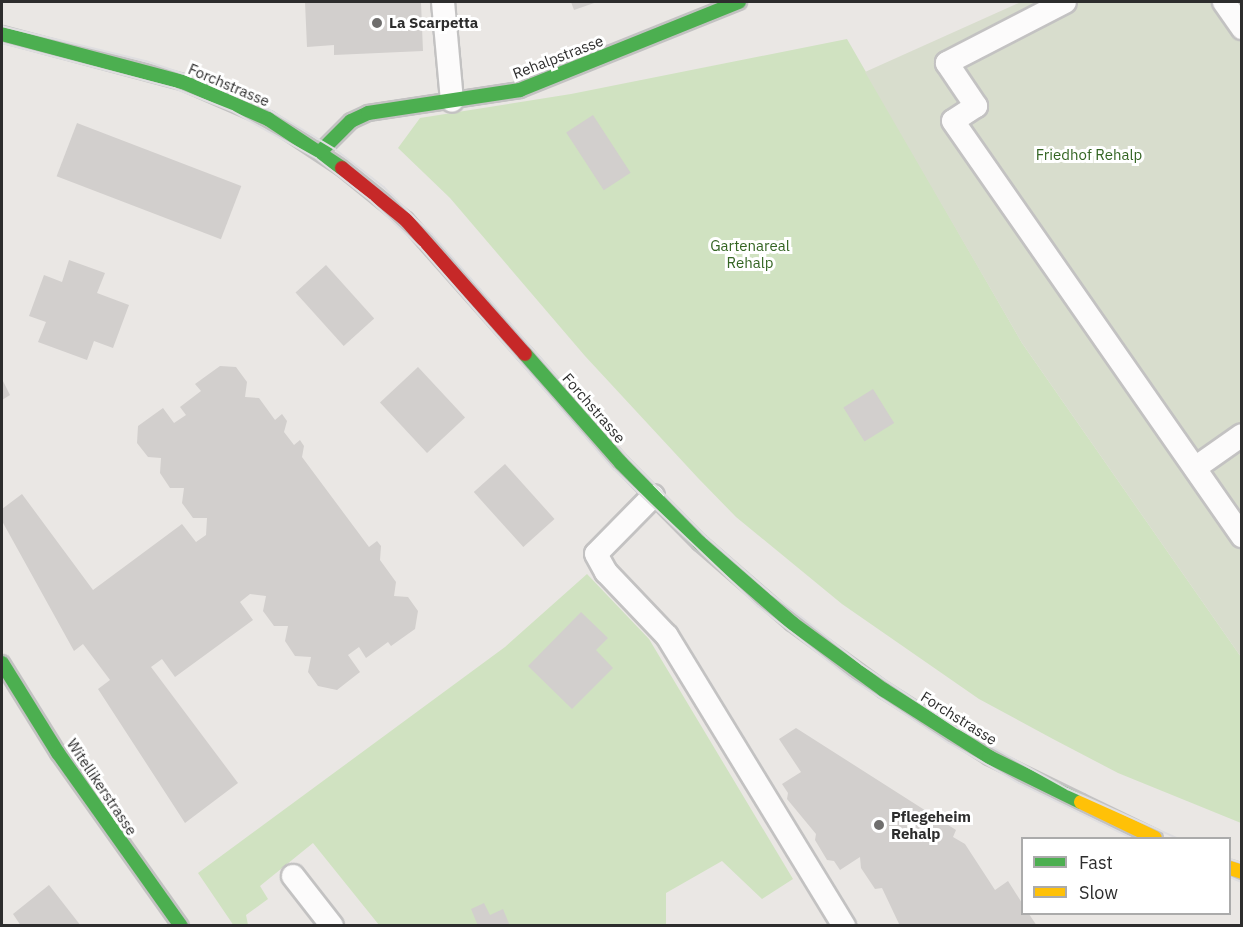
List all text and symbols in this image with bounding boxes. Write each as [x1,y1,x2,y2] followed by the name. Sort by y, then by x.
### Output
[389,14,478,32] place label: La Scarpetta
[370,16,384,30] marker: La Scarpetta
[510,31,606,83] street label: Rehalpstrasse
[186,60,272,110] street label: Forchstrasse
[1036,146,1142,164] park label: Friedhof Rehalp
[710,236,790,271] park label: Gartenareal Rehalp
[559,369,629,447] street label: Forchstrasse
[918,687,1000,749] street label: Forchstrasse
[63,735,141,839] street label: Witellikerstrasse
[891,807,971,842] place label: Pflegeheim Rehalp
[872,818,886,832] marker: Pflegeheim Rehalp
[1021,837,1231,915] legend
[1079,851,1113,874] text: Fast
[1079,881,1118,904] text: Slow

